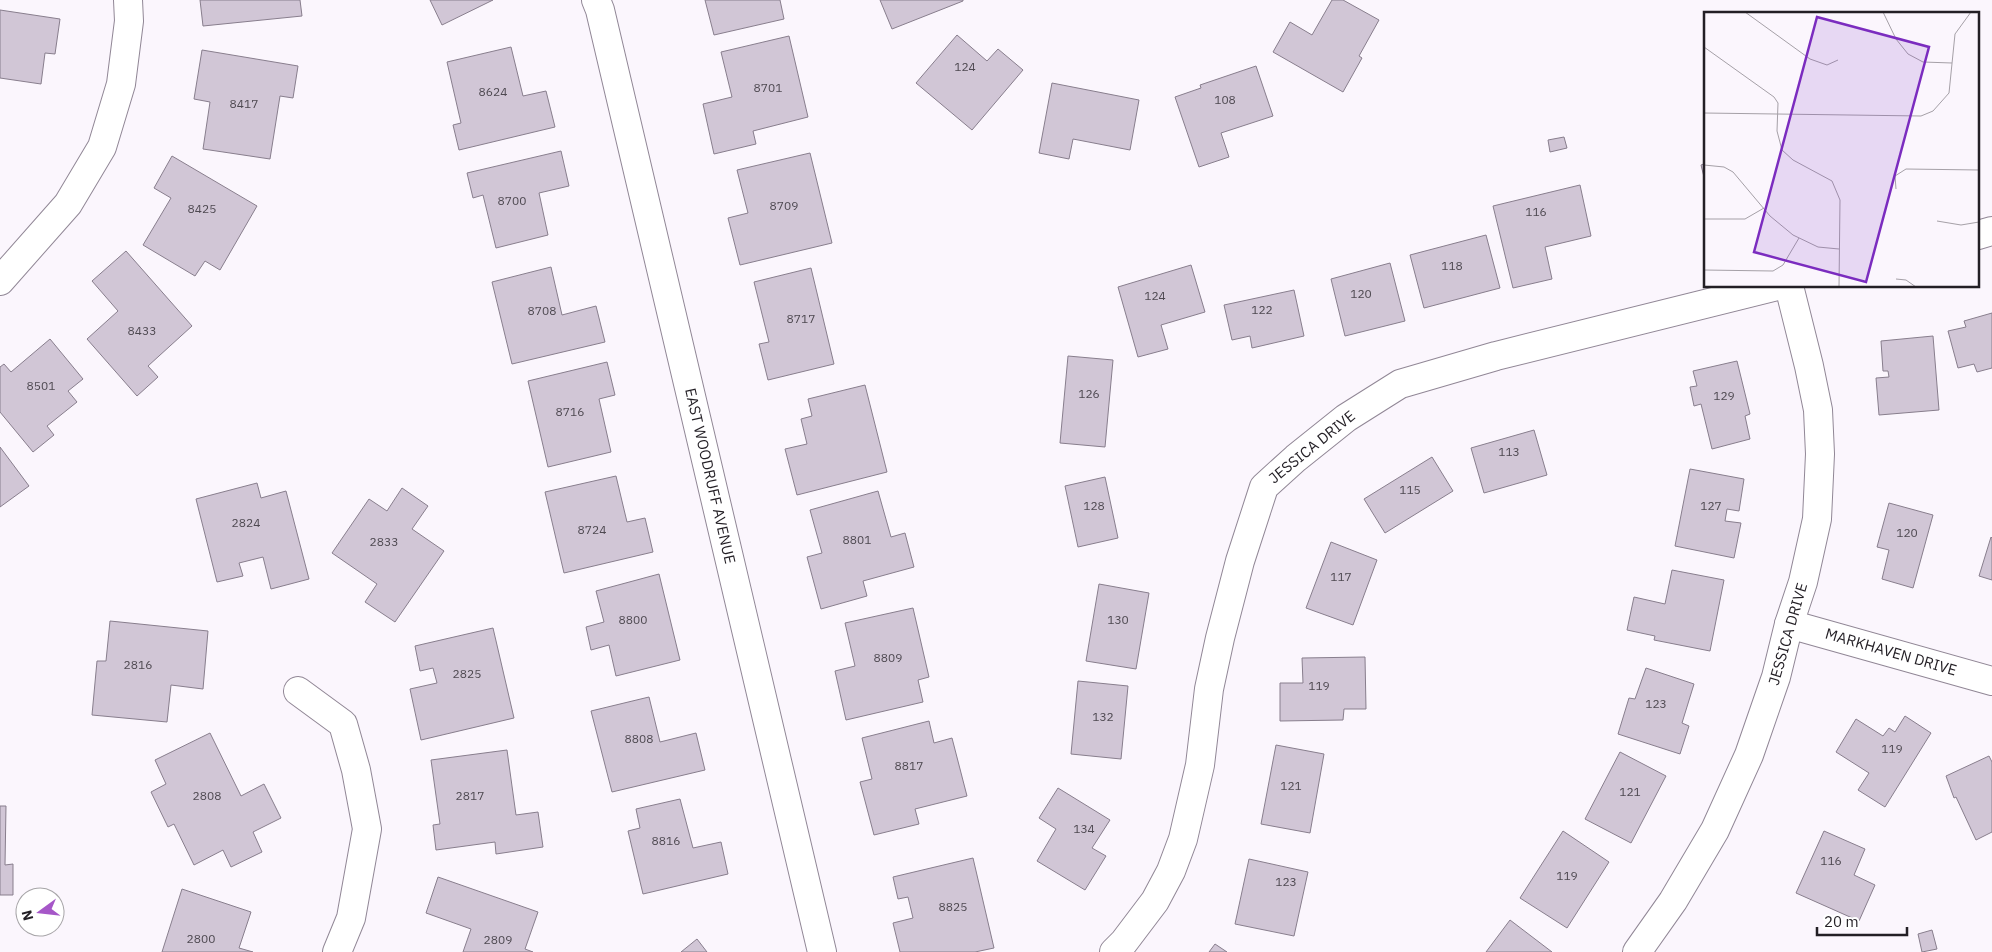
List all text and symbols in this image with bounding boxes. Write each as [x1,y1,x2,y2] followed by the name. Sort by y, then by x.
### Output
[1704,12,1980,288] inset map
[954,59,976,74] house number: 124
[754,80,782,95] house number: 8701
[479,84,507,99] house number: 8624
[1214,92,1236,107] house number: 108
[230,96,258,111] house number: 8417
[498,193,526,208] house number: 8700
[770,198,798,213] house number: 8709
[188,201,216,216] house number: 8425
[1525,204,1547,219] house number: 116
[1441,258,1463,273] house number: 118
[1350,286,1372,301] house number: 120
[1144,288,1166,303] house number: 124
[1251,302,1273,317] house number: 122
[528,303,556,318] house number: 8708
[787,311,815,326] house number: 8717
[128,323,156,338] house number: 8433
[27,378,55,393] house number: 8501
[681,386,740,566] street label: EAST WOODRUFF AVENUE
[1078,386,1100,401] house number: 126
[1713,388,1735,403] house number: 129
[556,404,584,419] house number: 8716
[1265,406,1359,487] street label: JESSICA DRIVE
[1498,444,1520,459] house number: 113
[1399,482,1421,497] house number: 115
[1083,498,1105,513] house number: 128
[1700,498,1722,513] house number: 127
[232,515,260,530] house number: 2824
[578,522,606,537] house number: 8724
[1896,525,1918,540] house number: 120
[843,532,871,547] house number: 8801
[370,534,398,549] house number: 2833
[1330,569,1352,584] house number: 117
[1764,580,1811,687] street label: JESSICA DRIVE
[619,612,647,627] house number: 8800
[1107,612,1129,627] house number: 130
[1823,624,1959,679] street label: MARKHAVEN DRIVE
[874,650,902,665] house number: 8809
[124,657,152,672] house number: 2816
[453,666,481,681] house number: 2825
[1308,678,1330,693] house number: 119
[1645,696,1667,711] house number: 123
[1092,709,1114,724] house number: 132
[625,731,653,746] house number: 8808
[1881,741,1903,756] house number: 119
[895,758,923,773] house number: 8817
[1280,778,1302,793] house number: 121
[1619,784,1641,799] house number: 121
[193,788,221,803] house number: 2808
[456,788,484,803] house number: 2817
[1073,821,1095,836] house number: 134
[652,833,680,848] house number: 8816
[1820,853,1842,868] house number: 116
[1556,868,1578,883] house number: 119
[1275,874,1297,889] house number: 123
[15,887,65,937] north arrow
[939,899,967,914] house number: 8825
[1817,904,1907,936] scale bar
[17,908,37,923] text: N
[1824,912,1859,931] text: 20 m
[187,931,215,946] house number: 2800
[484,932,512,947] house number: 2809

